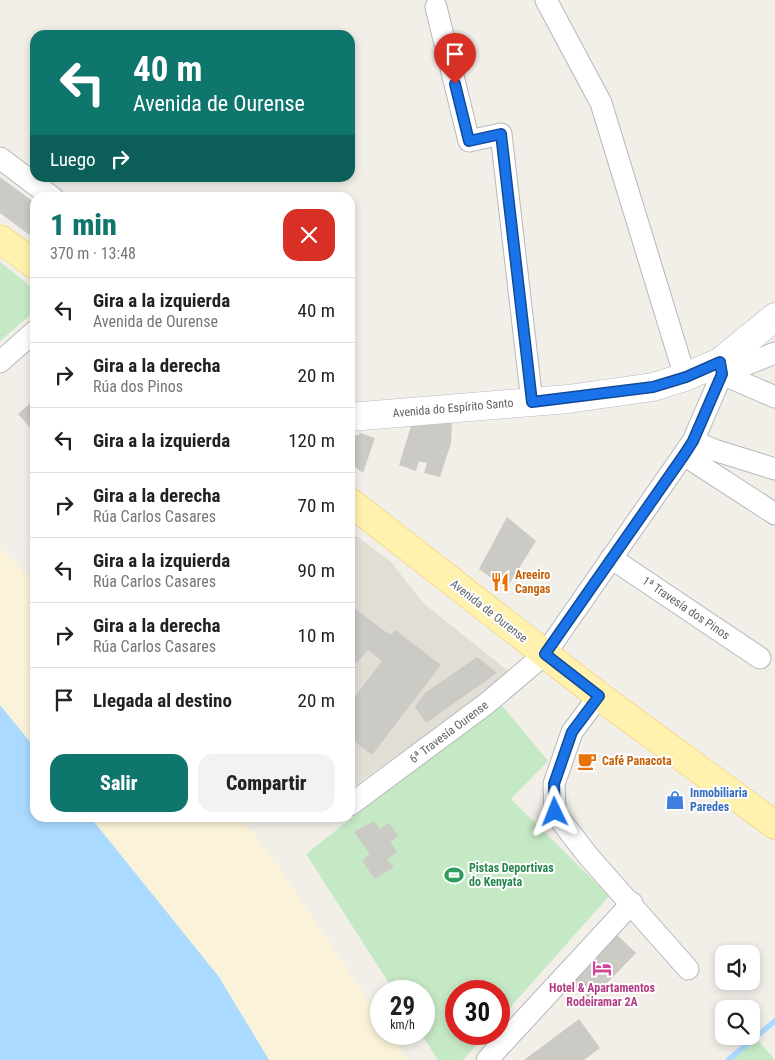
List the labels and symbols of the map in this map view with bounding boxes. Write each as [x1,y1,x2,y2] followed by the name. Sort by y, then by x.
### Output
[434,33,476,84] pin
[392,396,514,420] street label: Avenida do Espírito Santo
[515,568,551,596] place label: Areeiro Cangas
[489,571,511,593] restaurant icon: Areeiro Cangas
[640,574,732,642] street label: 1ª Travesía dos Pinos
[448,577,531,646] street label: Avenida de Ourense
[407,698,491,766] street label: 6ª Travesía Ourense
[576,750,598,772] cafe icon: Café Panacota
[602,754,672,768] place label: Café Panacota
[528,785,580,837] position arrow
[690,786,748,814] place label: Inmobiliaria Paredes
[664,789,686,811] shop icon: Inmobiliaria Paredes
[469,861,554,889] place label: Pistas Deportivas do Kenyata
[443,864,465,886] sports icon: Pistas Deportivas do Kenyata
[591,957,613,979] hotel icon: Hotel & Apartamentos Rodeiramar 2A
[445,980,510,1045] speed limit sign: 30
[549,981,655,1009] place label: Hotel & Apartamentos Rodeiramar 2A

